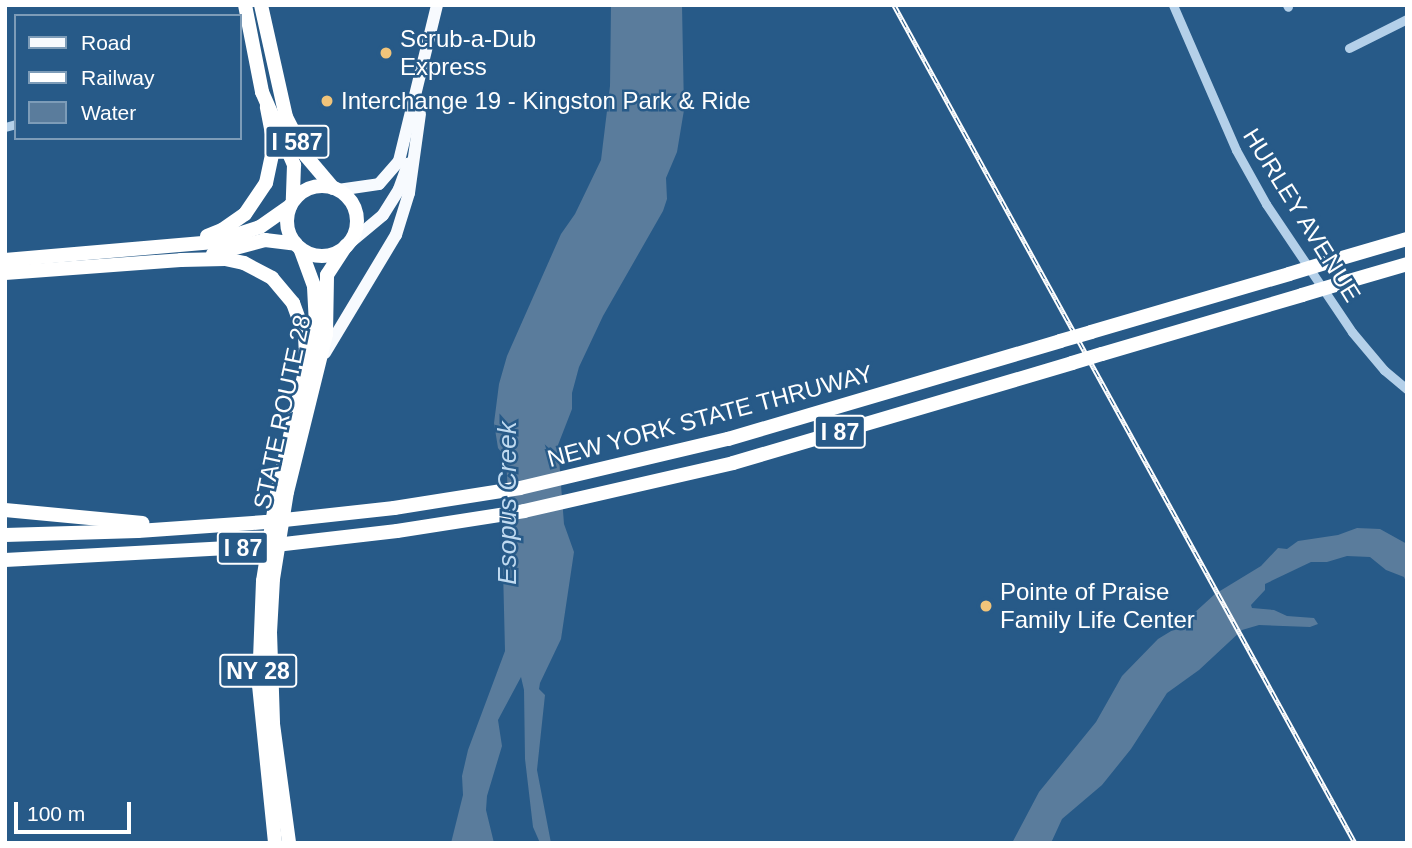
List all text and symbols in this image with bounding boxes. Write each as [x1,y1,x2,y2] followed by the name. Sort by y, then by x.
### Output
[14,14,242,140] legend
[400,25,536,81] place label: Scrub-a-Dub Express
[81,31,131,54] text: Road
[378,45,394,61] marker: Scrub-a-Dub Express
[81,66,155,89] text: Railway
[341,87,751,115] place label: Interchange 19 - Kingston Park & Ride
[319,93,335,109] marker: Interchange 19 - Kingston Park & Ride
[81,101,136,124] text: Water
[264,122,330,162] road number: I 587
[1237,122,1367,308] street label: HURLEY AVENUE
[247,312,317,512] street label: STATE ROUTE 28
[544,359,876,473] street label: NEW YORK STATE THRUWAY
[814,412,866,452] road number: I 87
[492,421,524,585] water label: Esopus Creek
[217,528,269,568] road number: I 87
[1000,578,1195,634] place label: Pointe of Praise Family Life Center
[978,598,994,614] marker: Pointe of Praise Family Life Center
[218,652,298,691] road number: NY 28
[18,788,135,832] scale bar
[27,802,85,825] text: 100 m

